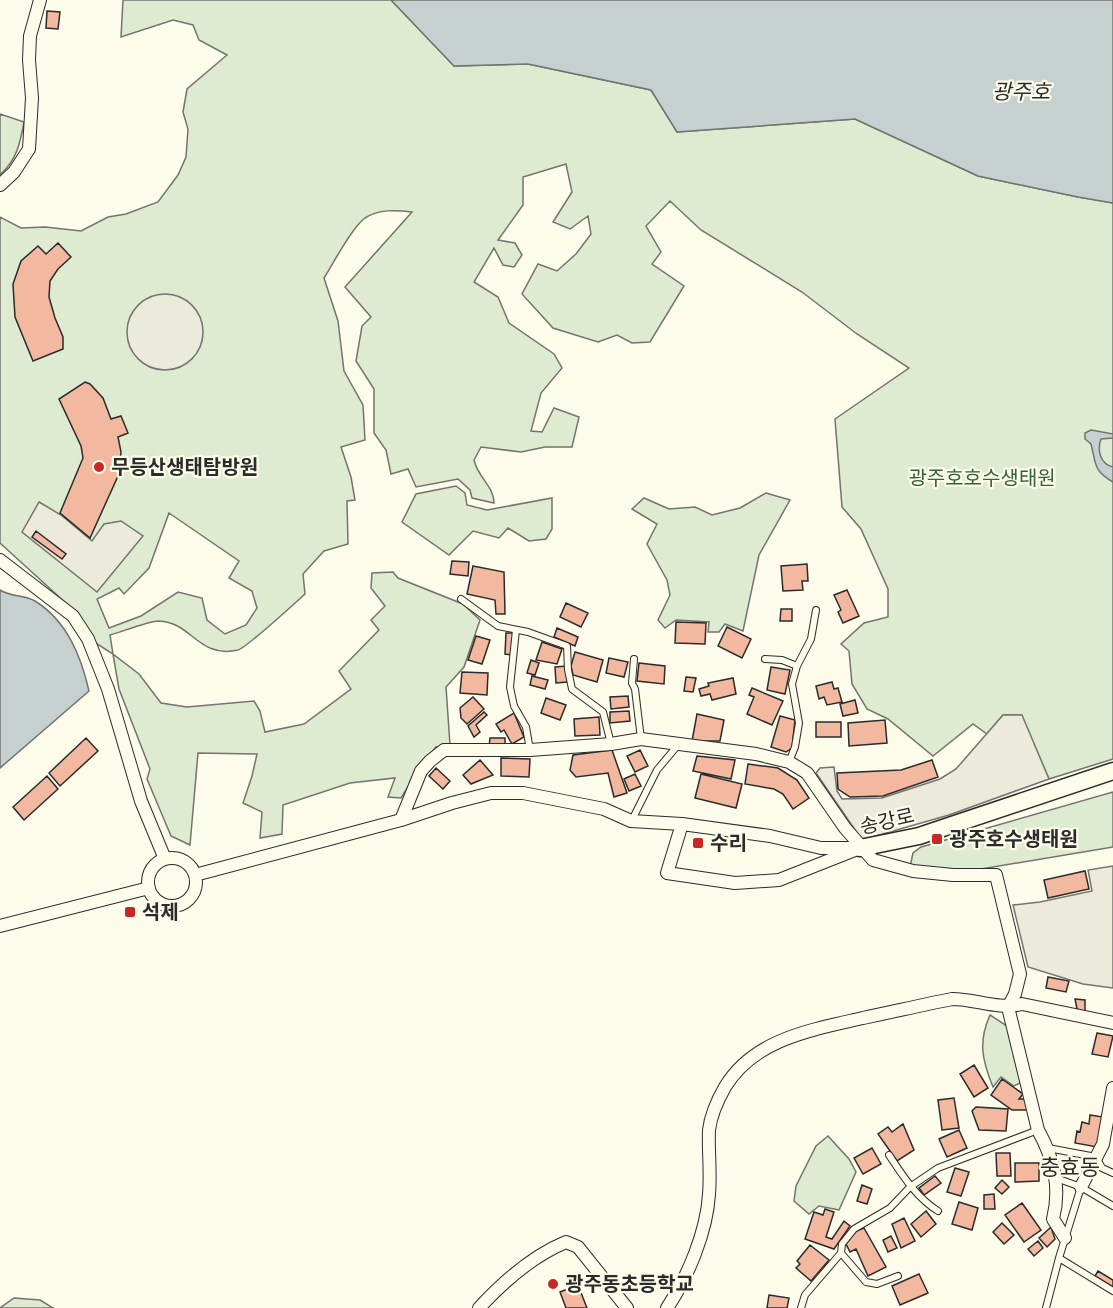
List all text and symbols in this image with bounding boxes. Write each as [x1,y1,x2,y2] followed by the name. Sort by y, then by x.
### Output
[992,79,1052,105] water label: 광주호
[111,455,258,479] place label: 무등산생태탐방원
[92,460,106,474] marker: 무등산생태탐방원
[908,466,1056,490] park label: 광주호호수생태원
[857,803,917,839] street label: 송강로
[949,827,1078,851] place label: 광주호수생태원
[710,831,747,855] place label: 수리
[930,832,944,846] marker: 광주호수생태원
[691,836,705,850] marker: 수리
[142,900,179,924] place label: 석제
[123,905,137,919] marker: 석제
[1040,1154,1100,1181] district label: 충효동
[565,1272,694,1296] place label: 광주동초등학교
[546,1277,560,1291] marker: 광주동초등학교

